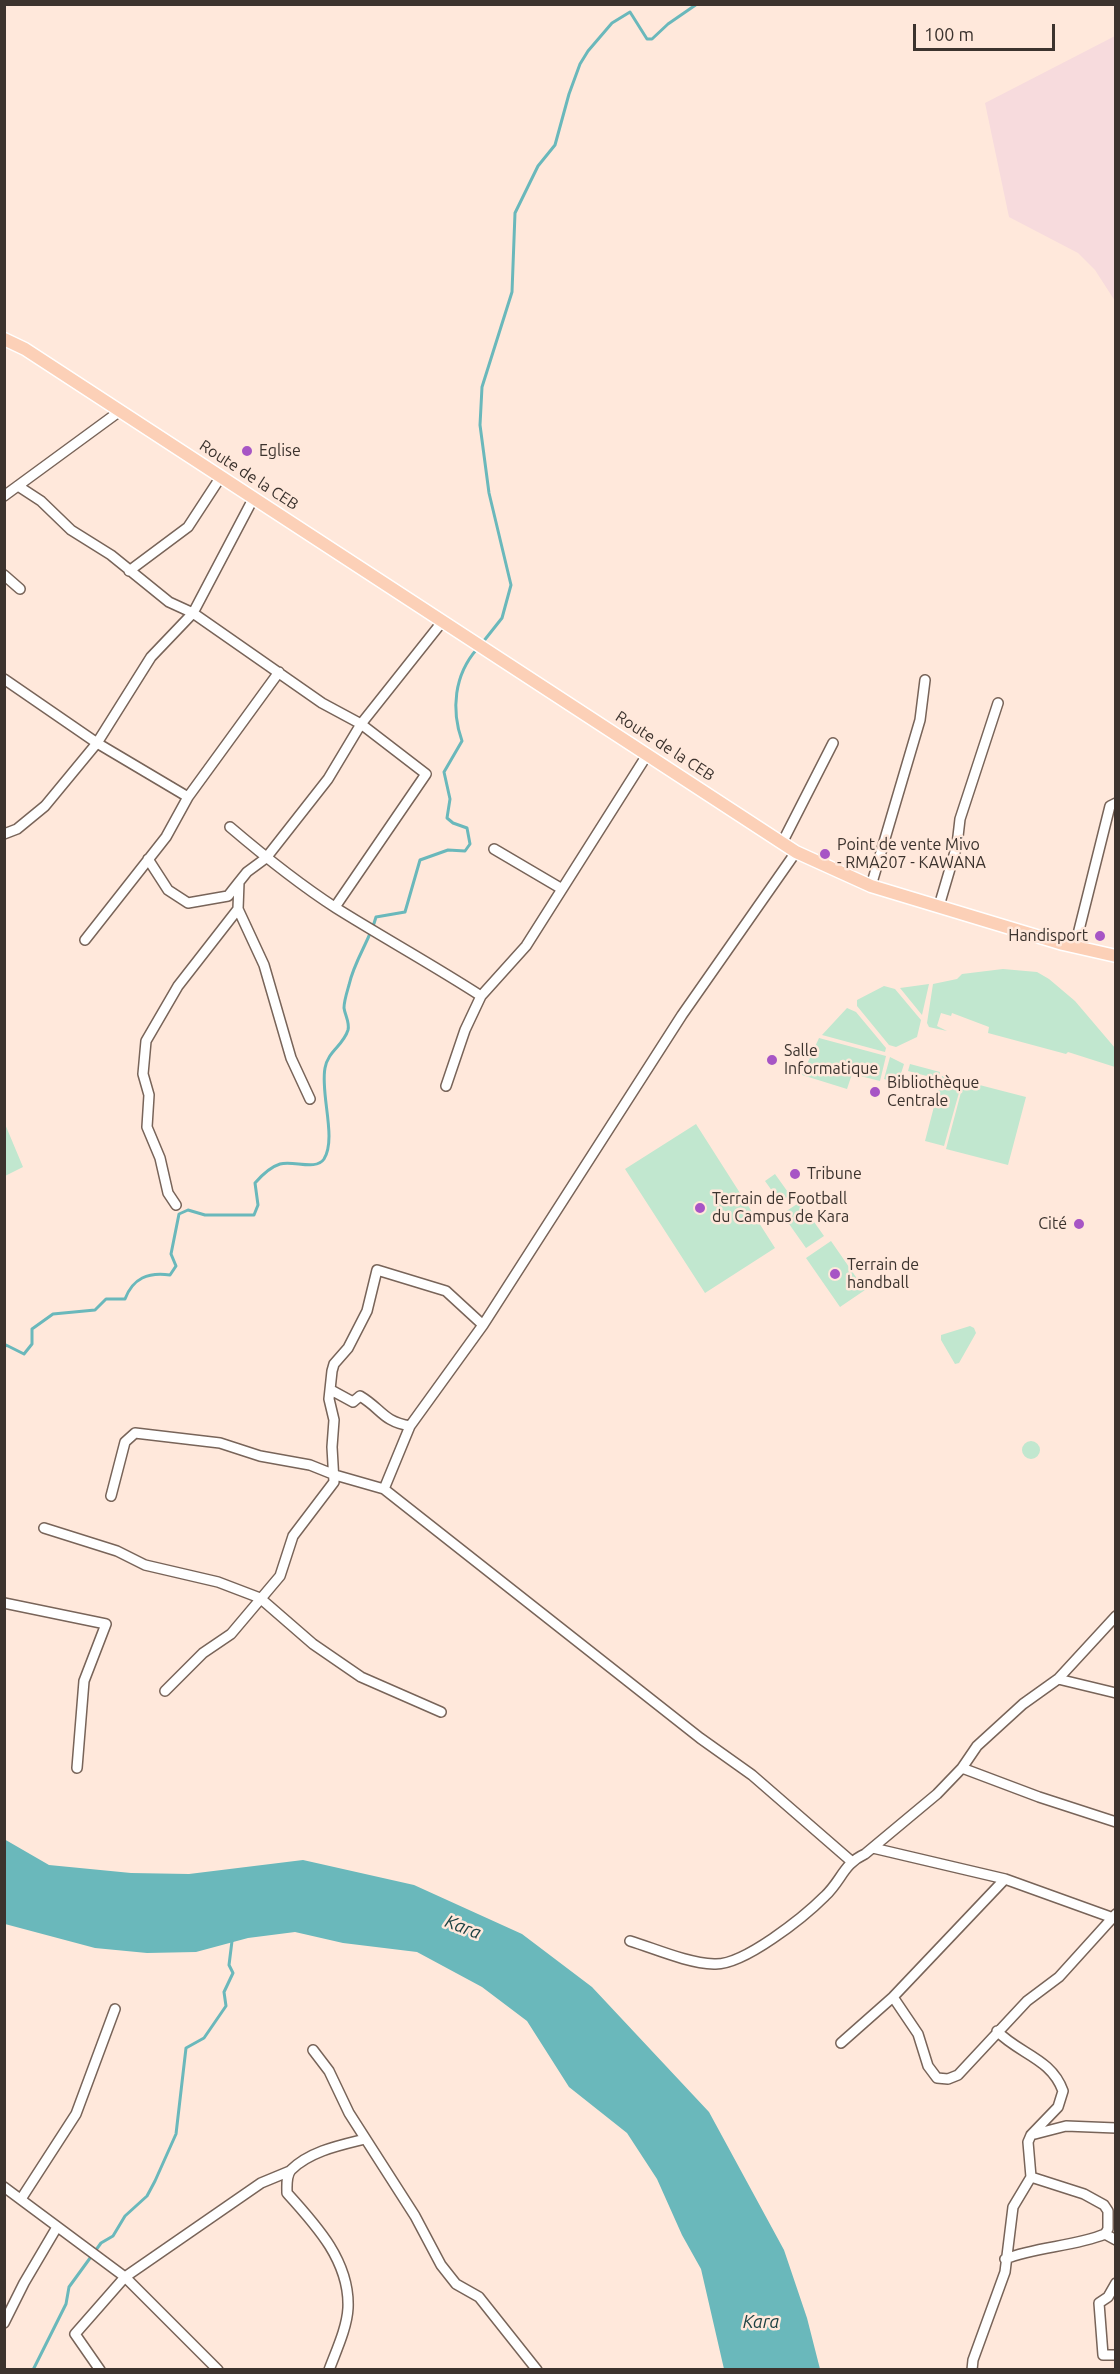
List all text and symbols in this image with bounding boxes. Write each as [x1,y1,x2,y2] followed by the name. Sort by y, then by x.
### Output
[916,12,1058,50] scale bar
[924,24,974,44] text: 100 m
[196,436,302,514] street label: Route de la CEB
[259,441,301,461] place label: Eglise
[240,444,254,458] marker: Eglise
[612,707,718,785] street label: Route de la CEB
[837,835,986,873] place label: Point de vente Mivo - RMA207 - KAWANA
[818,847,832,861] marker: Point de vente Mivo - RMA207 - KAWANA
[1008,926,1088,946] place label: Handisport
[1093,929,1107,943] marker: Handisport
[784,1041,878,1079] place label: Salle Informatique
[765,1053,779,1067] marker: Salle Informatique
[887,1073,979,1111] place label: Bibliothèque Centrale
[868,1085,882,1099] marker: Bibliothèque Centrale
[807,1164,862,1184] place label: Tribune
[788,1167,802,1181] marker: Tribune
[712,1189,849,1227] place label: Terrain de Football du Campus de Kara
[693,1201,707,1215] marker: Terrain de Football du Campus de Kara
[1038,1214,1067,1234] place label: Cité
[1072,1217,1086,1231] marker: Cité
[847,1255,919,1293] place label: Terrain de handball
[828,1267,842,1281] marker: Terrain de handball
[442,1910,484,1944] water label: Kara
[743,2311,779,2333] water label: Kara

